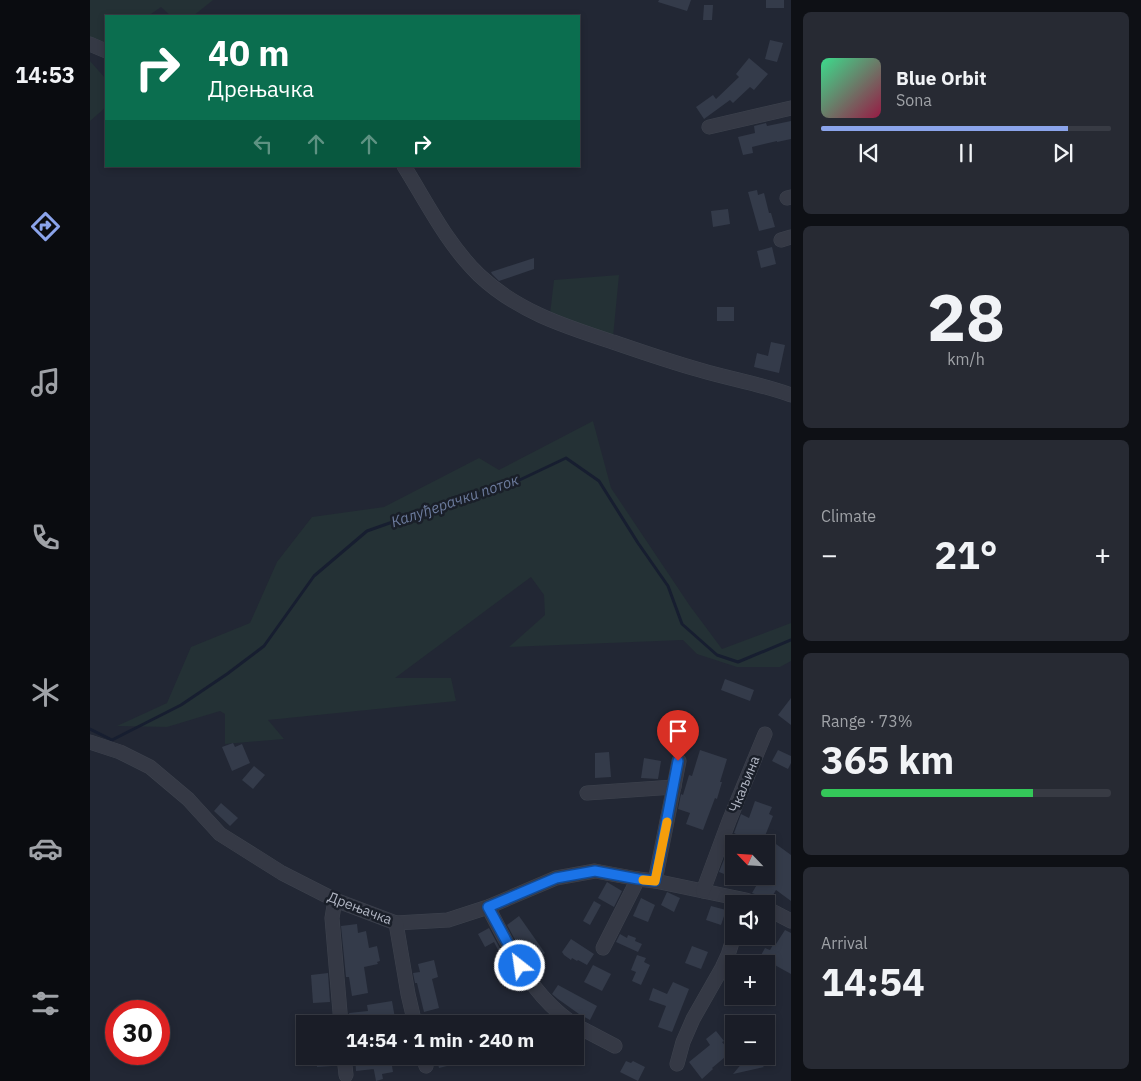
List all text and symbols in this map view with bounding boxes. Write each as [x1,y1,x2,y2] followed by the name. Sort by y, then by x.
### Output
[208,30,290,76] text: 40 m
[125,35,190,100] icon: right
[15,60,75,89] text: 14:53
[896,66,986,90] text: Blue Orbit
[208,74,314,103] text: Дрењачка
[896,90,932,110] text: Sona
[249,130,277,158] icon: left
[302,130,330,158] icon: ahead
[355,130,383,158] icon: ahead
[408,130,436,158] icon: right
[855,139,883,167] icon: previous
[952,139,980,167] icon: pause
[1049,139,1077,167] icon: next
[28,209,63,244] icon: directions
[927,274,1005,359] text: 28
[947,349,985,369] text: km/h
[28,365,63,400] icon: music
[388,469,522,531] water label: Калуђерачки поток
[821,506,876,526] text: Climate
[28,520,63,555] icon: phone
[934,530,998,579] text: 21°
[821,536,838,573] text: −
[1094,536,1111,573] text: +
[28,675,63,710] icon: climate
[657,710,699,761] pin
[821,711,913,731] text: Range · 73%
[664,717,692,745] icon: arrive
[821,735,954,784] text: 365 km
[725,753,764,815] street label: Чкаљина
[28,831,63,866] icon: car
[725,835,775,885] north arrow
[725,835,775,1065] map controls
[325,888,395,929] street label: Дрењачка
[725,895,775,945] button: sound
[821,933,868,953] text: Arrival
[493,939,545,991] position arrow
[725,955,775,1005] button: +
[821,957,925,1006] text: 14:54
[28,986,63,1021] icon: filters
[105,1000,170,1065] speed limit sign: 30
[725,1015,775,1065] button: −
[346,1028,534,1052] text: 14:54 · 1 min · 240 m

